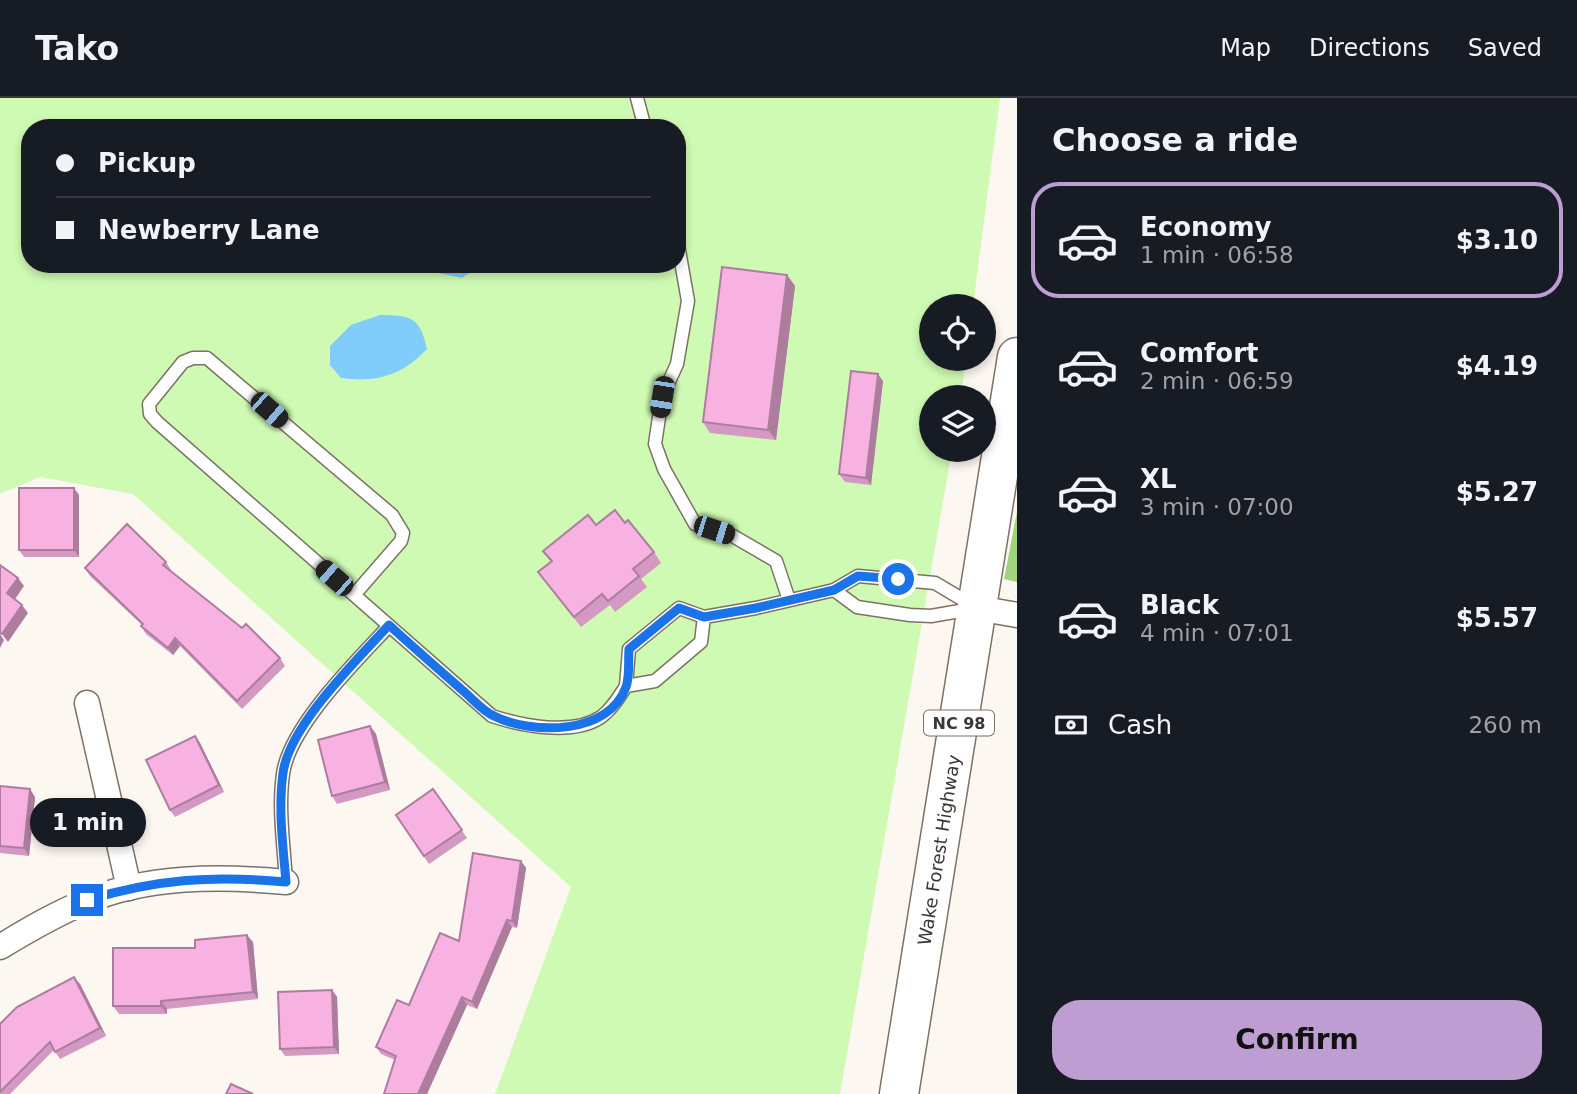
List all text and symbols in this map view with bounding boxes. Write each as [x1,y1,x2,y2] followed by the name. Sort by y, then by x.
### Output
[35,29,119,68] text: Tako
[1220,34,1271,62] text: Map
[1309,34,1430,62] text: Directions
[1468,34,1542,62] text: Saved
[1052,121,1298,159] text: Choose a ride
[98,148,196,178] text: Pickup
[1056,209,1119,272] icon: car
[1140,212,1271,242] text: Economy
[98,215,320,245] text: Newberry Lane
[1456,225,1538,255] text: $3.10
[1140,242,1294,268] text: 1 min · 06:58
[919,294,996,462] map controls
[919,294,996,371] button: locate
[1056,335,1119,398] icon: car
[1140,338,1258,368] text: Comfort
[1456,351,1538,381] text: $4.19
[1140,368,1294,394] text: 2 min · 06:59
[649,375,676,419] car
[919,385,996,462] button: layers
[247,388,292,432] car
[1056,461,1119,524] icon: car
[1140,464,1177,494] text: XL
[1456,477,1538,507] text: $5.27
[1140,494,1294,520] text: 3 min · 07:00
[691,514,738,546] car
[312,556,357,600] car
[882,563,914,595] route start
[1056,587,1119,650] icon: car
[1140,590,1219,620] text: Black
[1456,603,1538,633] text: $5.57
[1140,620,1294,646] text: 4 min · 07:01
[1052,706,1090,744] icon: cash
[924,710,994,736] road number: NC 98
[1108,710,1172,740] text: Cash
[1468,712,1542,738] text: 260 m
[914,753,965,947] street label: Wake Forest Highway
[29,798,145,848] callout: 1 min
[52,809,124,835] text: 1 min
[71,884,103,916] route end
[1052,1000,1542,1080] button: Confirm

